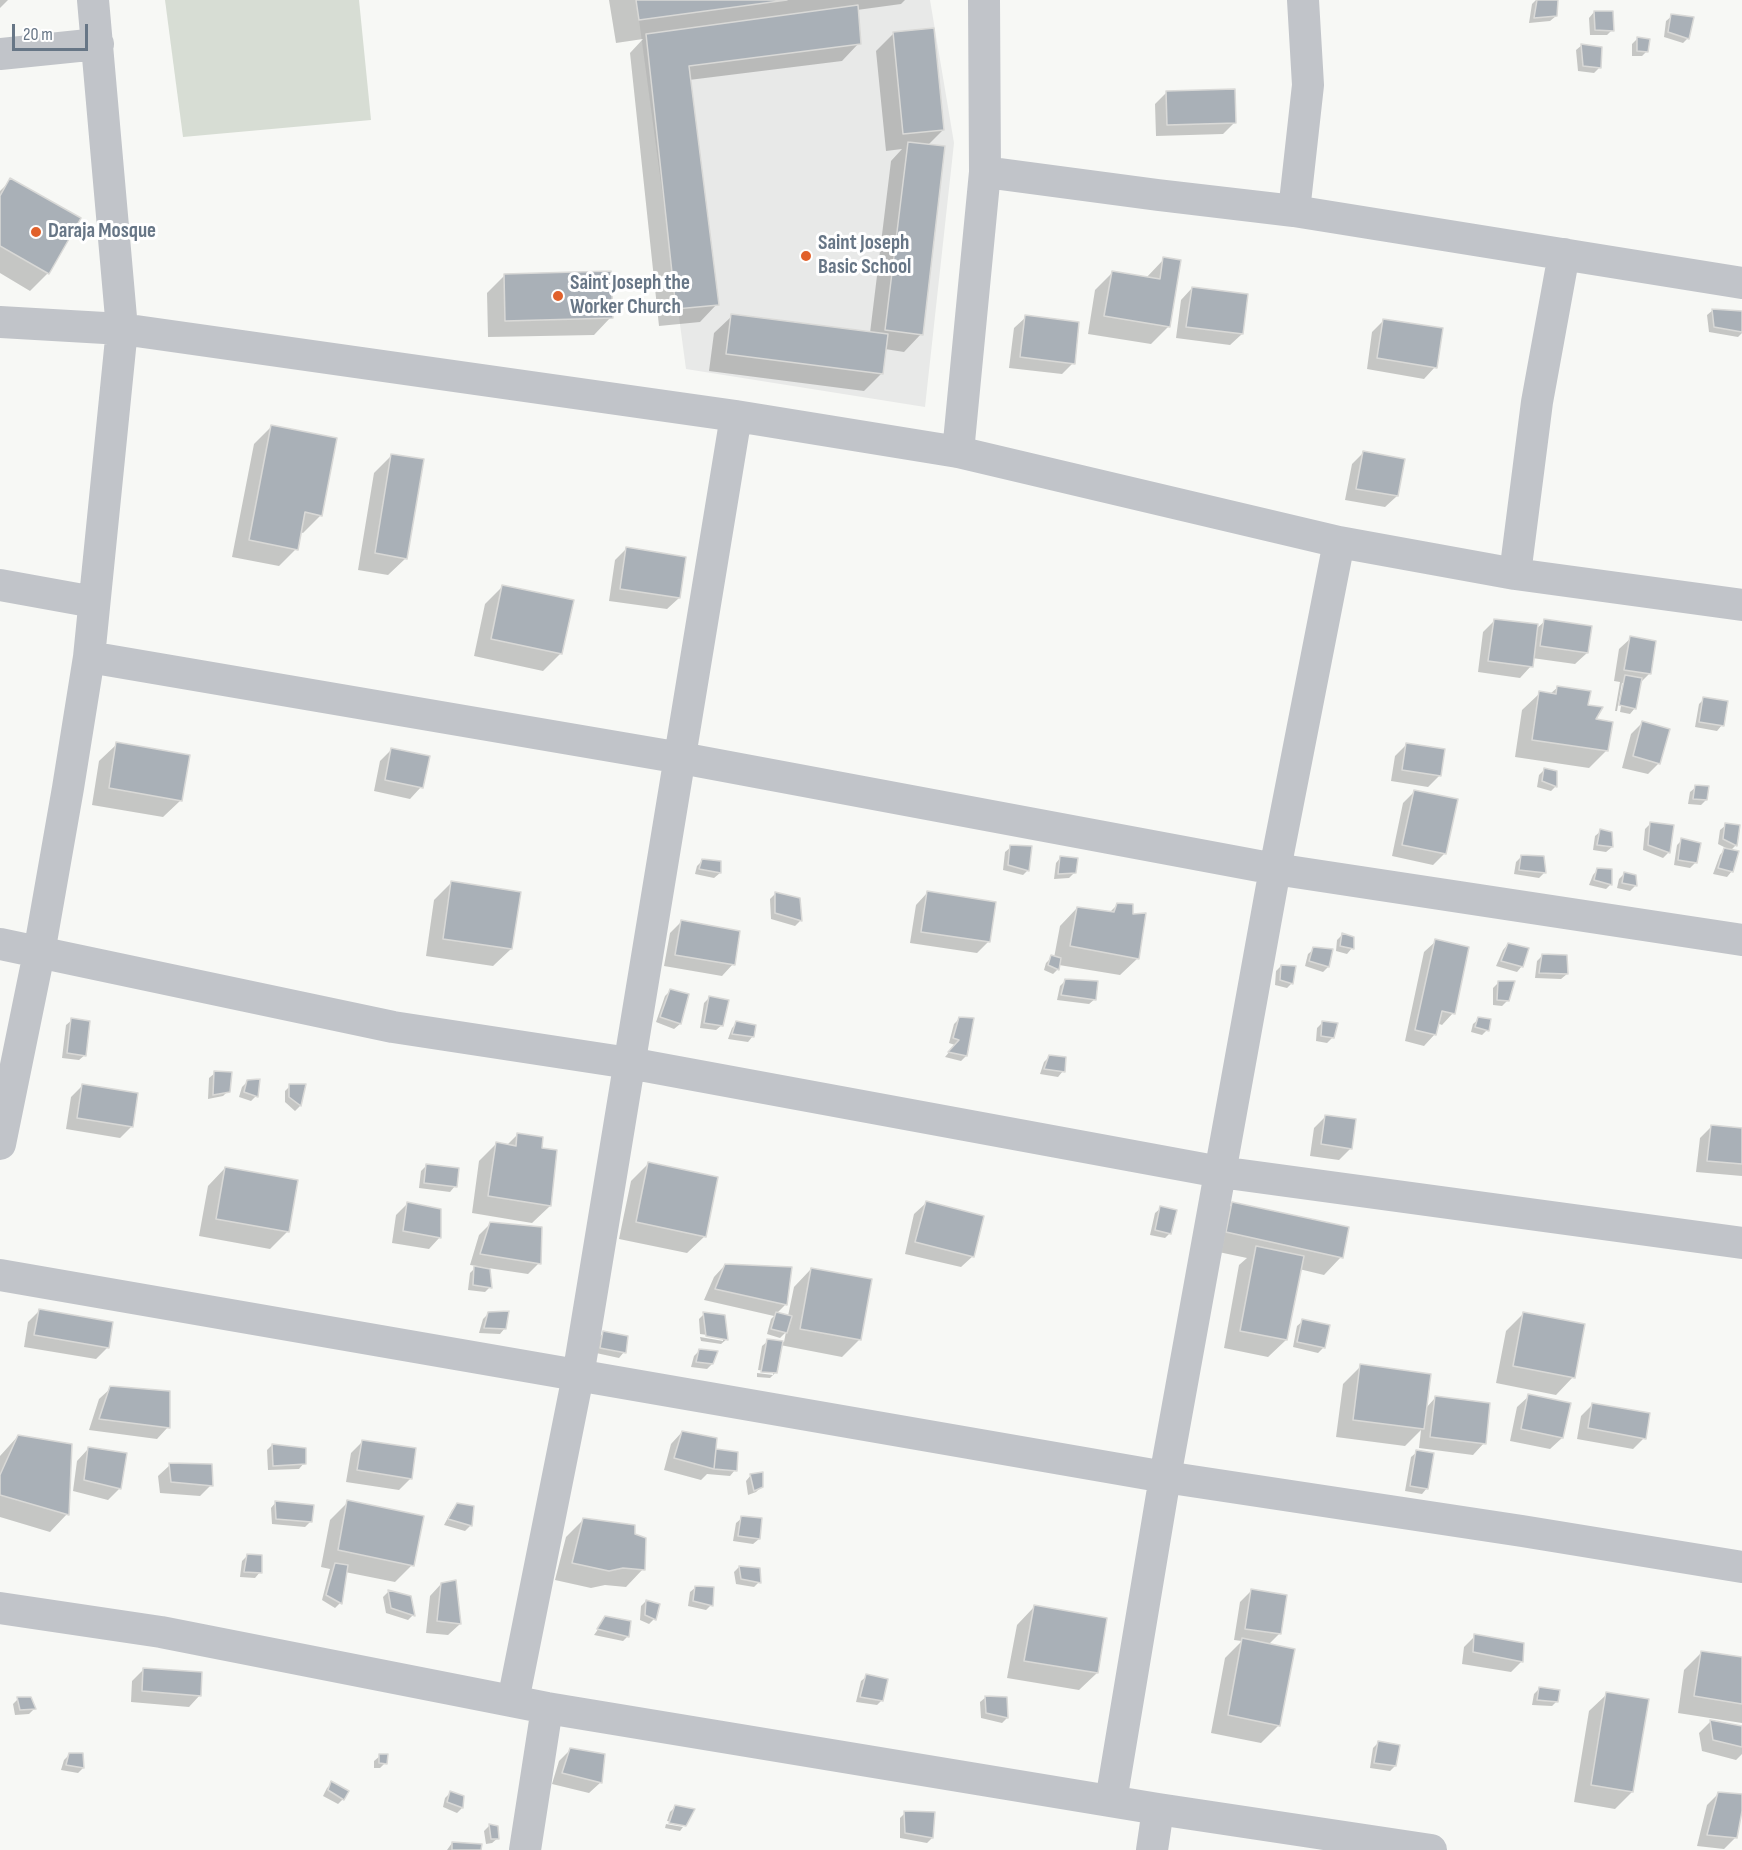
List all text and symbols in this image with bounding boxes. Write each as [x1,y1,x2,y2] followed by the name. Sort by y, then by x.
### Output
[15,12,92,50] scale bar
[23,24,53,45] text: 20 m
[48,219,156,245] place label: Daraja Mosque
[29,225,43,239] marker: Daraja Mosque
[818,231,911,281] place label: Saint Joseph Basic School
[799,249,813,263] marker: Saint Joseph Basic School
[570,271,690,321] place label: Saint Joseph the Worker Church
[551,289,565,303] marker: Saint Joseph the Worker Church

